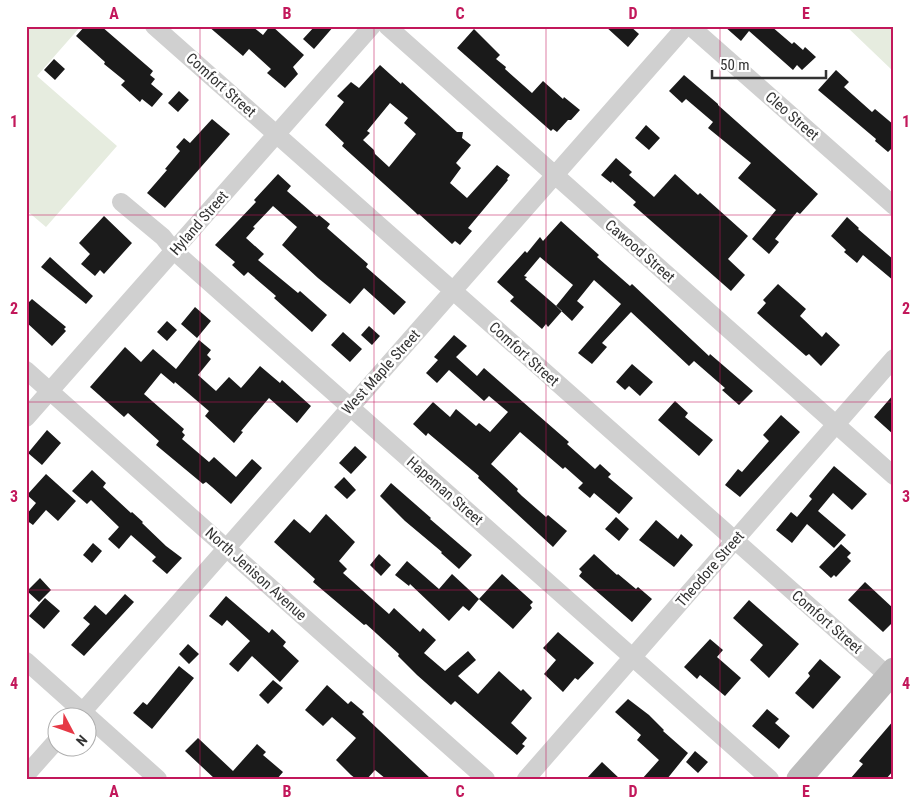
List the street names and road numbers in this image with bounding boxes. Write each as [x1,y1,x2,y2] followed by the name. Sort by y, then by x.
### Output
[182,49,260,121] street label: Comfort Street
[762,88,822,144] street label: Cleo Street
[166,187,232,259] street label: Hyland Street
[601,216,679,286] street label: Cawood Street
[485,318,563,390] street label: Comfort Street
[338,326,424,418] street label: West Maple Street
[403,453,487,529] street label: Hapeman Street
[202,524,310,624] street label: North Jenison Avenue
[672,527,748,611] street label: Theodore Street
[788,586,866,658] street label: Comfort Street

